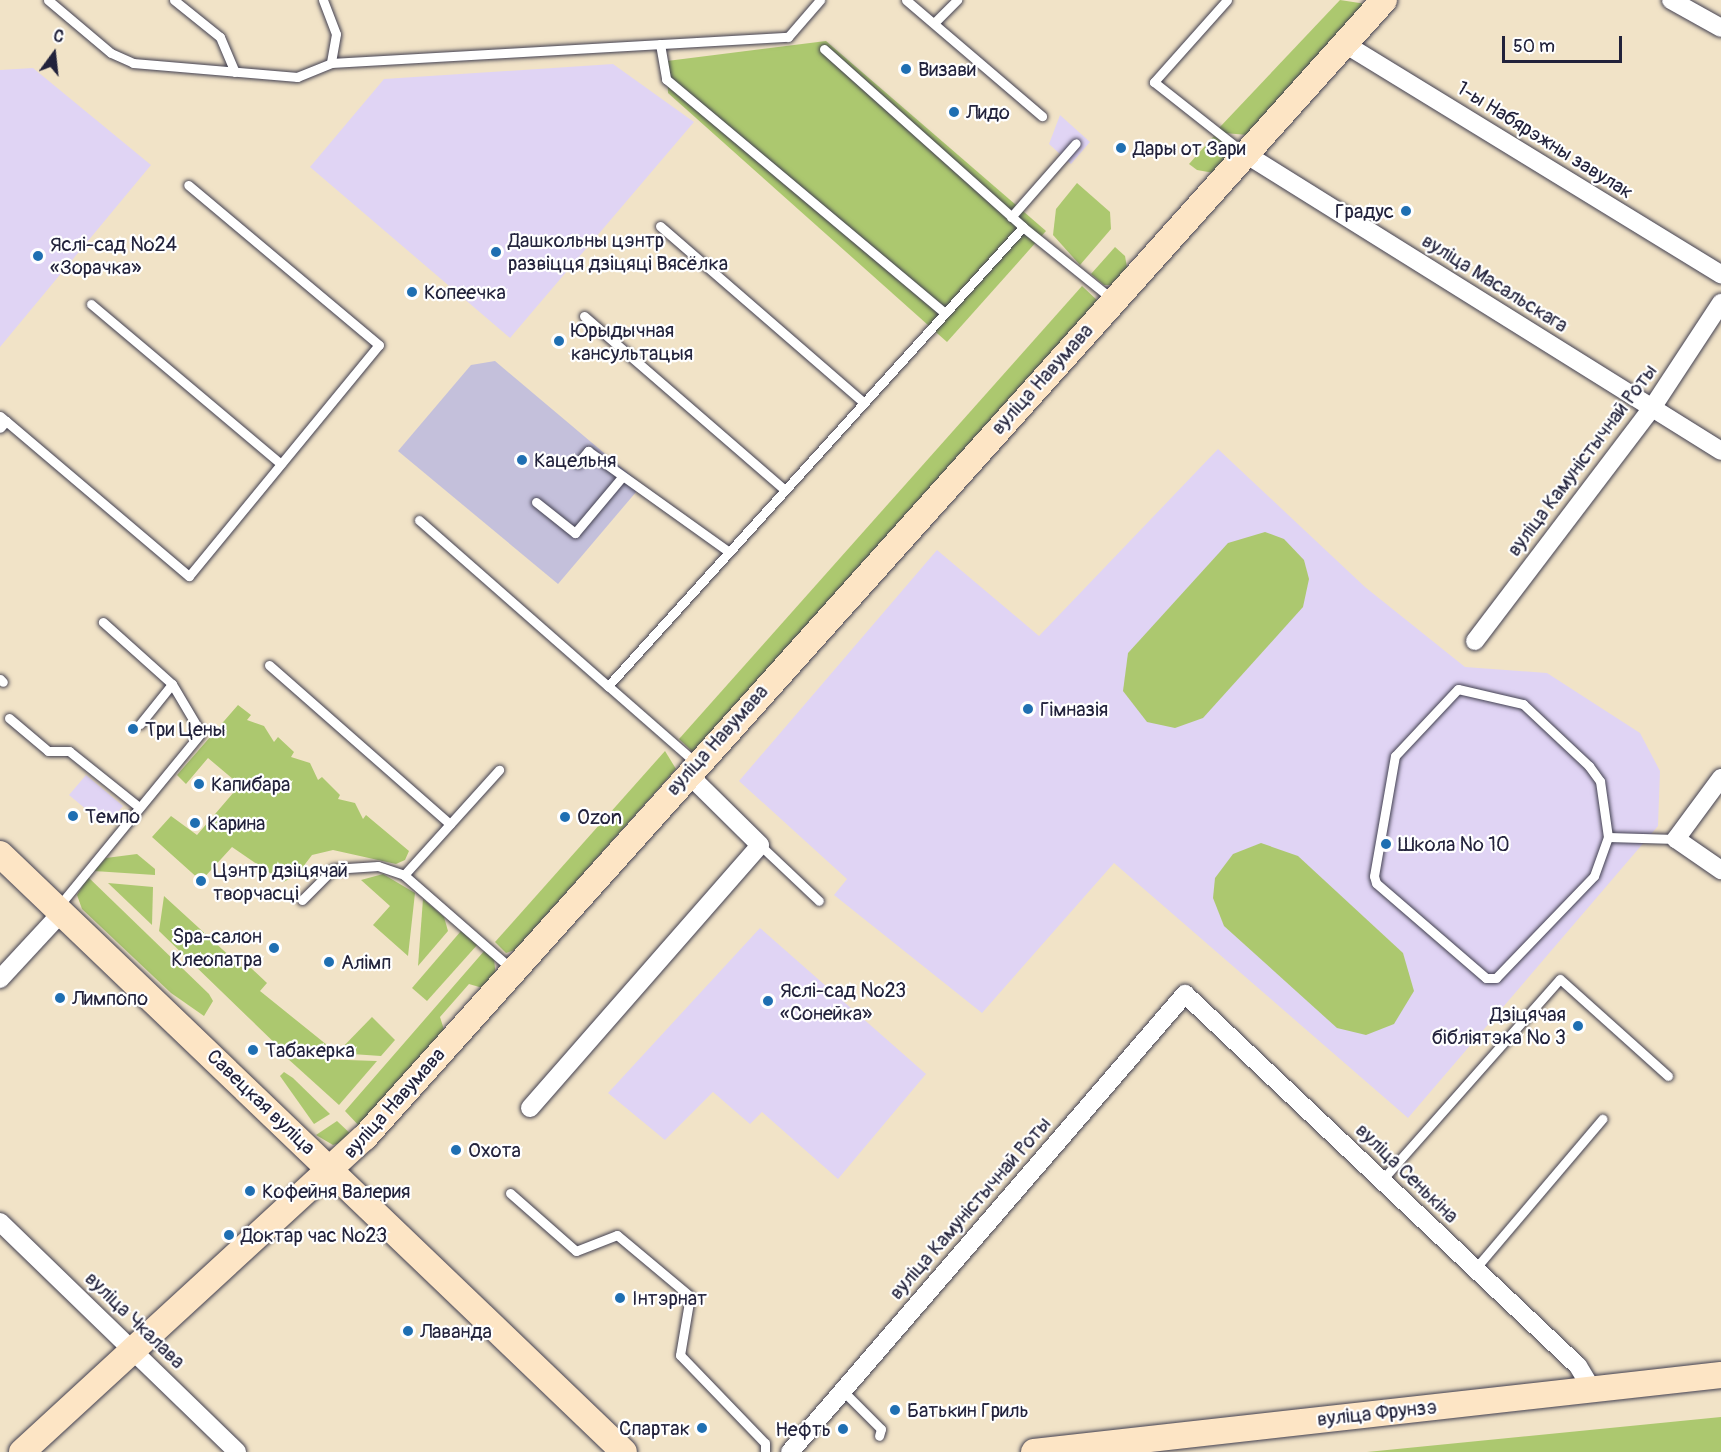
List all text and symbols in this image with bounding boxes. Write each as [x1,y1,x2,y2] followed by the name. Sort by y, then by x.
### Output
[24,24,84,84] north arrow
[1505,24,1625,62] scale bar
[51,26,66,48] text: С
[1513,35,1555,58] text: 50 m
[918,57,976,81] place label: Визави
[899,62,913,76] marker: Визави
[1452,76,1638,204] street label: 1-ы Набярэжны завулак
[966,100,1010,124] place label: Лидо
[947,105,961,119] marker: Лидо
[1133,136,1246,160] place label: Дары от Зари
[1114,141,1128,155] marker: Дары от Зари
[1335,199,1394,223] place label: Градус
[1399,204,1413,218] marker: Градус
[508,228,728,275] place label: Дашкольны цэнтр развіцця дзіцяці Вясёлка
[1418,228,1572,338] street label: вуліца Масальскага
[50,232,177,279] place label: Яслі-сад №24 «Зорачка»
[489,245,503,259] marker: Дашкольны цэнтр развіцця дзіцяці Вясёлка
[31,249,45,263] marker: Яслі-сад №24 «Зорачка»
[424,280,506,304] place label: Копеечка
[405,285,419,299] marker: Копеечка
[571,318,693,365] place label: Юрыдычная кансультацыя
[986,319,1098,439] street label: вуліца Навумава
[552,334,566,348] marker: Юрыдычная кансультацыя
[1502,359,1662,561] street label: вуліца Камуністычнай Роты
[534,448,616,472] place label: Кацельня
[515,453,529,467] marker: Кацельня
[661,680,773,800] street label: вуліца Навумава
[1040,697,1108,721] place label: Гімназія
[1021,702,1035,716] marker: Гімназія
[145,717,226,741] place label: Три Цены
[126,722,140,736] marker: Три Цены
[211,772,290,796] place label: Капибара
[192,777,206,791] marker: Капибара
[85,804,140,828] place label: Темпо
[577,805,622,829] place label: Ozon
[66,809,80,823] marker: Темпо
[558,810,572,824] marker: Ozon
[207,811,265,835] place label: Карина
[188,816,202,830] marker: Карина
[1398,832,1510,856] place label: Школа № 10
[1379,837,1393,851] marker: Школа № 10
[213,858,348,905] place label: Цэнтр дзіцячай творчасці
[194,874,208,888] marker: Цэнтр дзіцячай творчасці
[171,924,262,971] place label: Spa-салон Клеопатра
[267,941,281,955] marker: Spa-салон Клеопатра
[341,950,391,974] place label: Алімп
[322,955,336,969] marker: Алімп
[780,978,906,1025] place label: Яслі-сад №23 «Сонейка»
[72,986,148,1010] place label: Лимпопо
[53,991,67,1005] marker: Лимпопо
[761,994,775,1008] marker: Яслі-сад №23 «Сонейка»
[1432,1002,1566,1049] place label: Дзіцячая бібліятэка № 3
[1571,1019,1585,1033] marker: Дзіцячая бібліятэка № 3
[265,1038,355,1062] place label: Табакерка
[246,1043,260,1057] marker: Табакерка
[338,1043,450,1163] street label: вуліца Навумава
[202,1044,320,1160] street label: Савецкая вуліца
[884,1112,1056,1304] street label: вуліца Камуністычнай Роты
[1351,1118,1463,1228] street label: вуліца Сенькіна
[468,1138,521,1162] place label: Охота
[449,1143,463,1157] marker: Охота
[262,1179,410,1203] place label: Кофейня Валерия
[243,1184,257,1198] marker: Кофейня Валерия
[241,1223,387,1247] place label: Доктар час №23
[222,1228,236,1242] marker: Доктар час №23
[80,1266,190,1374] street label: вуліца Чкалава
[632,1286,707,1310] place label: Інтэрнат
[613,1291,627,1305] marker: Інтэрнат
[420,1319,492,1343] place label: Лаванда
[401,1324,415,1338] marker: Лаванда
[1316,1395,1438,1431] street label: вуліца Фрунзэ
[907,1398,1029,1422] place label: Батькин Гриль
[888,1403,902,1417] marker: Батькин Гриль
[619,1416,690,1440] place label: Спартак
[775,1417,831,1441] place label: Нефть
[695,1421,709,1435] marker: Спартак
[836,1422,850,1436] marker: Нефть

